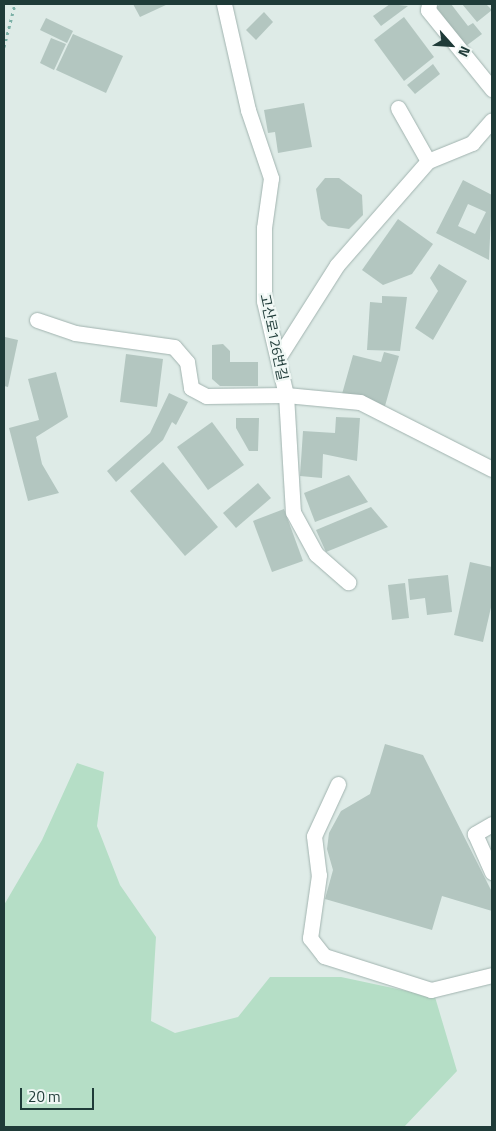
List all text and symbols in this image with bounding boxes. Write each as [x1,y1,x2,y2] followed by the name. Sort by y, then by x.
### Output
[426,20,476,70] north arrow
[453,43,476,61] text: N
[257,292,291,382] street label: 고산로126번길
[22,1078,96,1110] scale bar
[28,1085,61,1108] text: 20 m

